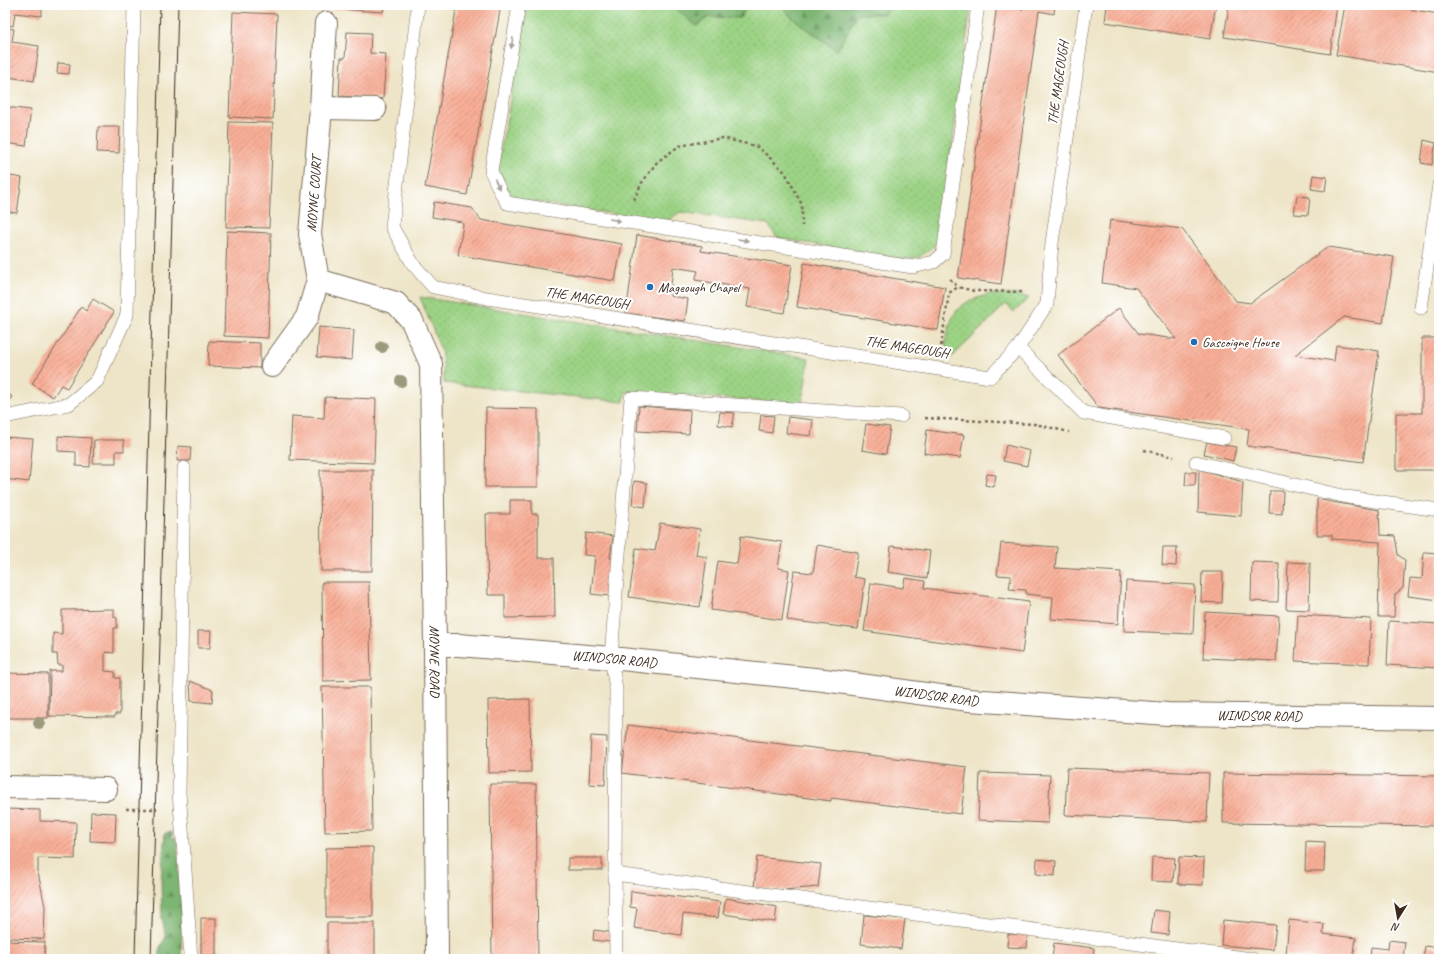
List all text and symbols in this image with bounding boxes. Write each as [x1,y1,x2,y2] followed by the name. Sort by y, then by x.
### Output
[509,37,515,50] one-way arrow
[1044,38,1073,126] street label: THE MAGEOUGH
[303,152,325,232] street label: MOYNE COURT
[494,179,500,190] one-way arrow
[609,217,621,223] one-way arrow
[737,237,749,243] one-way arrow
[658,279,742,296] place label: Mageough Chapel
[645,282,655,292] marker: Mageough Chapel
[544,283,632,313] street label: THE MAGEOUGH
[864,332,952,362] street label: THE MAGEOUGH
[1202,334,1280,351] place label: Gascoigne House
[1189,337,1199,347] marker: Gascoigne House
[426,625,444,698] street label: MOYNE ROAD
[572,646,659,671] street label: WINDSOR ROAD
[893,681,981,709] street label: WINDSOR ROAD
[1217,706,1304,725] street label: WINDSOR ROAD
[1378,898,1418,938] north arrow
[1389,920,1401,935] text: N

